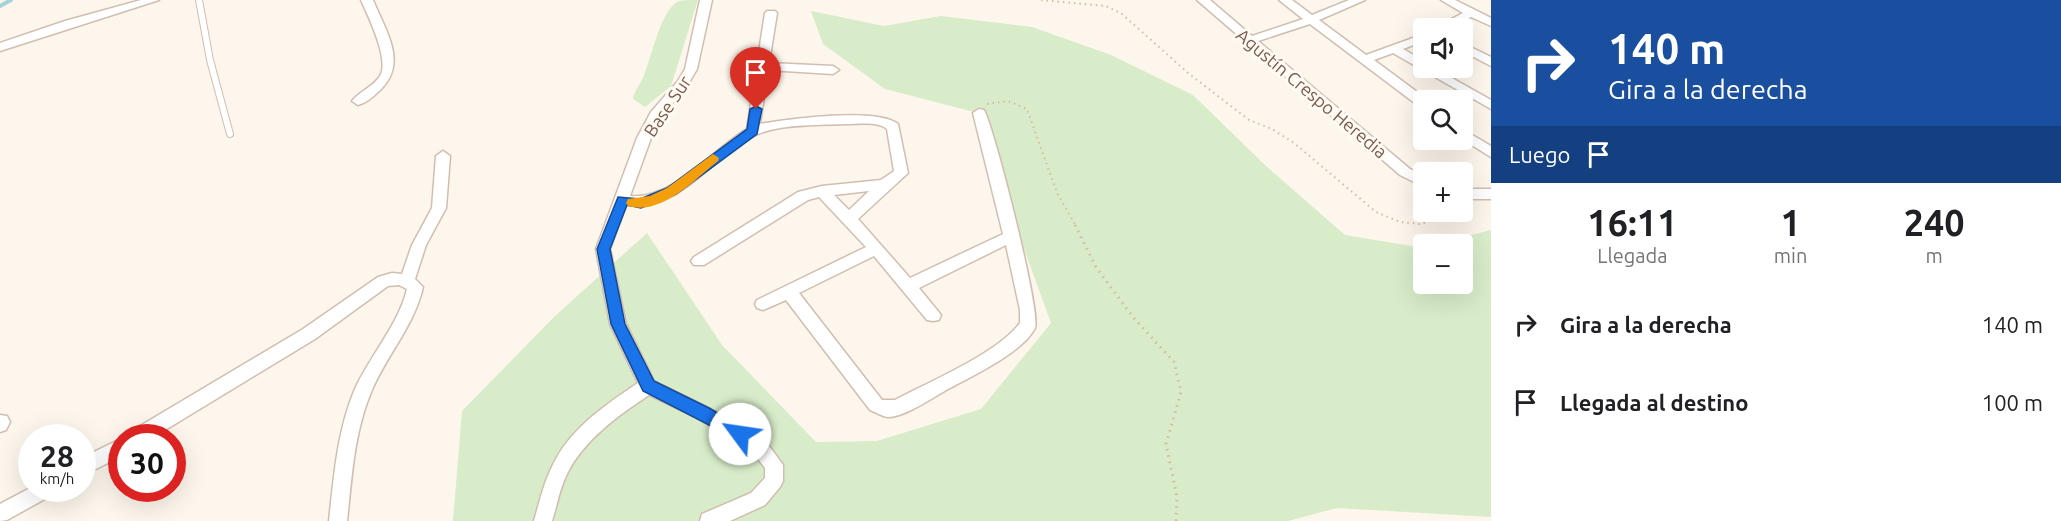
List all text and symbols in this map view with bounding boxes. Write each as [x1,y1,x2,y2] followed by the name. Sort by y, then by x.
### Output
[1413,18,1473,294] map controls
[1413,18,1473,78] button: sound
[1233,24,1391,162] street label: Agustín Crespo Heredia
[1509,24,1587,102] icon: right
[1608,25,1725,72] text: 140 m
[730,47,781,109] pin
[739,56,772,89] icon: arrive
[639,72,695,140] street label: Base Sur
[1608,74,1808,104] text: Gira a la derecha
[1413,90,1473,150] button: search
[1582,138,1615,171] icon: arrive
[1509,142,1570,167] text: Luego
[1413,162,1473,222] button: +
[1587,202,1677,243] text: 16:11
[1780,202,1801,243] text: 1
[1904,202,1965,243] text: 240
[1413,234,1473,294] button: −
[1597,244,1668,267] text: Llegada
[1774,244,1807,267] text: min
[1926,244,1943,267] text: m
[1509,308,1542,341] icon: right
[1560,312,1732,337] text: Gira a la derecha
[1982,312,2043,337] text: 140 m
[1509,386,1542,419] icon: arrive
[1560,390,1748,415] text: Llegada al destino
[1982,390,2043,415] text: 100 m
[708,402,772,466] position arrow
[108,424,186,502] speed limit sign: 30
[40,439,74,473] text: 28
[40,470,74,487] text: km/h

